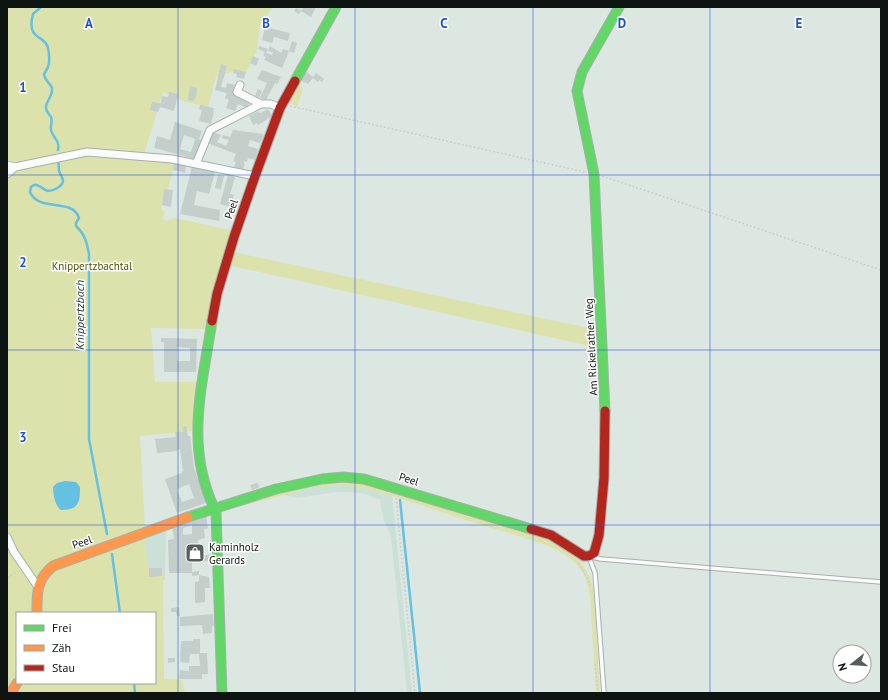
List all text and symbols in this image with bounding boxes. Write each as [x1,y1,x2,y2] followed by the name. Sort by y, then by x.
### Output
[85,15,93,32] text: A
[262,15,270,32] text: B
[440,15,448,32] text: C
[618,15,626,32] text: D
[796,15,803,32] text: E
[19,79,27,96] text: 1
[221,197,241,221] street label: Peel
[19,254,27,271] text: 2
[52,259,133,273] park label: Knippertzbachtal
[72,280,87,350] water label: Knippertzbach
[581,298,601,396] street label: Am Rickelrather Weg
[19,429,27,446] text: 3
[397,469,421,489] street label: Peel
[70,532,94,552] street label: Peel
[209,540,259,567] place label: Kaminholz Gerards
[184,542,206,564] shop icon: Kaminholz Gerards
[16,612,156,684] legend
[52,620,72,635] text: Frei
[52,640,71,655] text: Zäh
[832,644,872,684] north arrow
[52,660,75,675] text: Stau
[835,661,850,672] text: N

